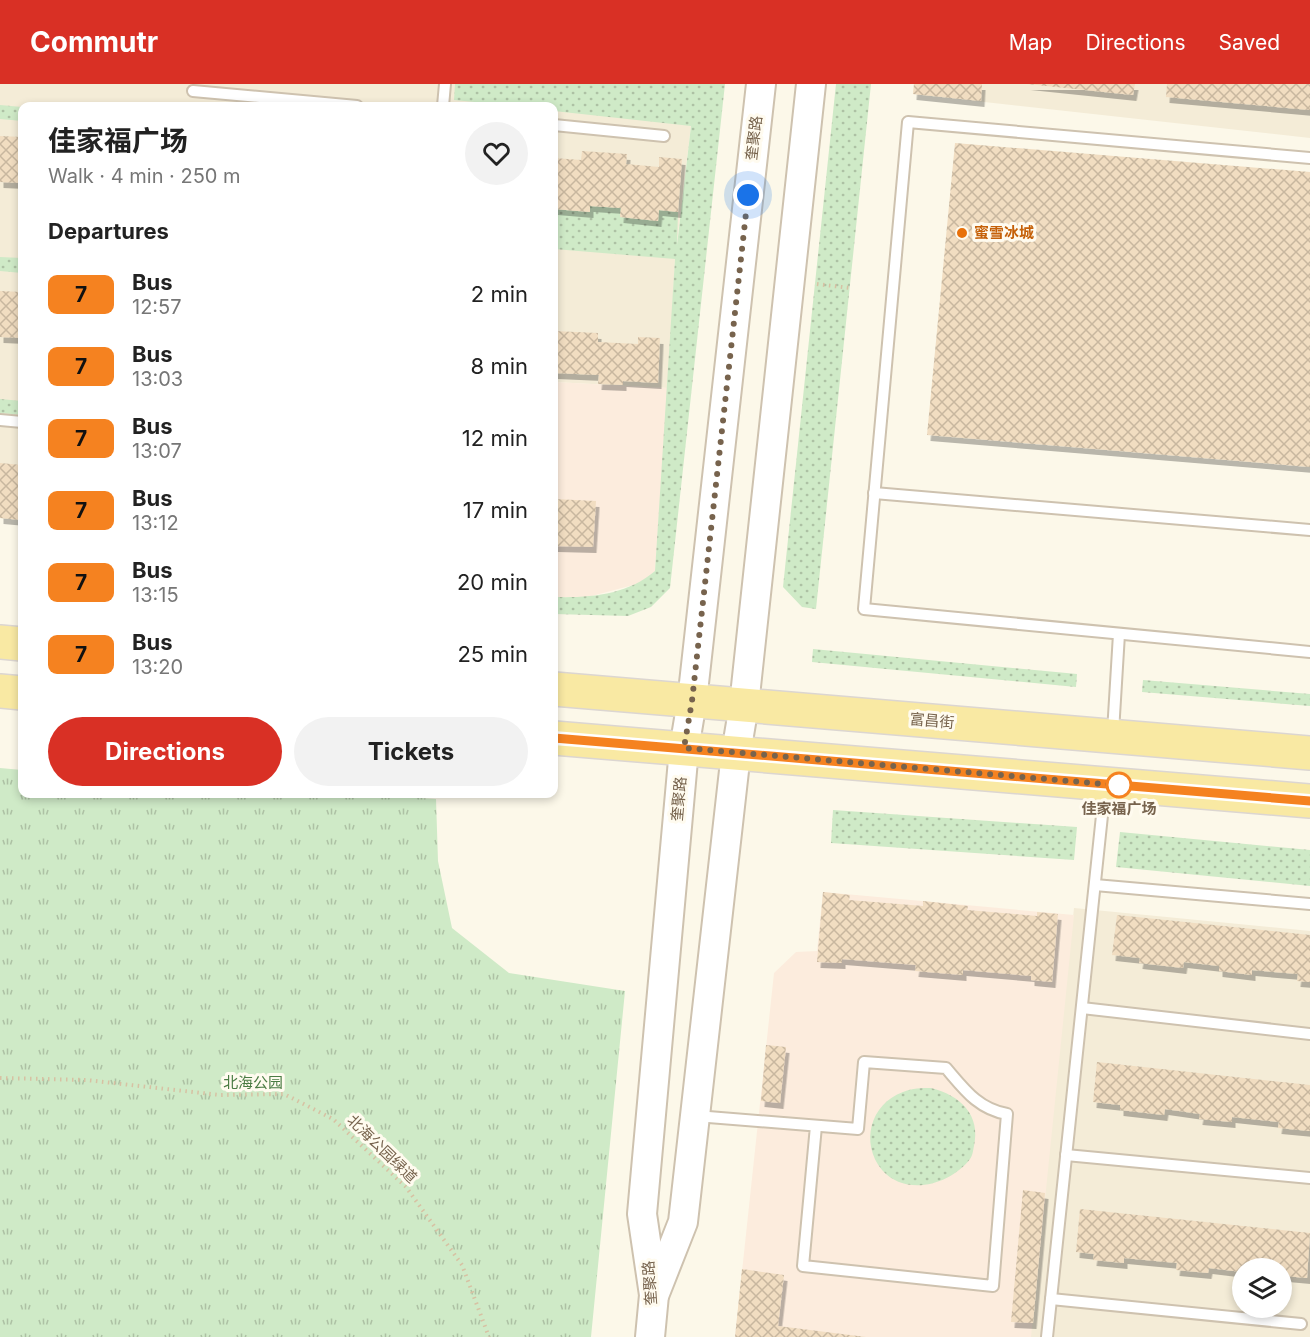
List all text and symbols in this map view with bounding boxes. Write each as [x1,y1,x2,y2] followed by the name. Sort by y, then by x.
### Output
[30,25,158,59] text: Commutr
[1009,30,1052,55] text: Map
[1085,30,1186,55] text: Directions
[1219,30,1280,55] text: Saved
[741,114,766,161] street label: 奎聚路
[465,122,528,185] button: heart
[48,124,188,158] text: 佳家福广场
[48,164,241,188] text: Walk · 4 min · 250 m
[733,180,763,210] your location
[48,218,169,244] text: Departures
[974,223,1034,242] place label: 蜜雪冰城
[955,226,969,240] marker: 蜜雪冰城
[132,269,173,295] text: Bus
[471,281,528,307] text: 2 min
[75,282,87,307] text: 7
[132,295,182,319] text: 12:57
[132,341,173,367] text: Bus
[471,353,528,379] text: 8 min
[75,354,87,379] text: 7
[132,367,183,391] text: 13:03
[132,413,173,439] text: Bus
[462,425,528,451] text: 12 min
[75,426,87,451] text: 7
[132,439,182,463] text: 13:07
[132,485,173,511] text: Bus
[463,497,528,523] text: 17 min
[75,498,87,523] text: 7
[132,511,179,535] text: 13:12
[132,557,173,583] text: Bus
[457,569,528,595] text: 20 min
[75,570,87,595] text: 7
[132,583,179,607] text: 13:15
[132,629,173,655] text: Bus
[457,641,528,667] text: 25 min
[75,642,87,667] text: 7
[132,655,183,679] text: 13:20
[909,709,955,732] street label: 富昌街
[48,717,282,786] button: Directions
[294,717,528,786] button: Tickets
[1106,772,1132,798] marker: 佳家福广场
[667,776,690,822] street label: 奎聚路
[1081,799,1157,818] place label: 佳家福广场
[223,1073,283,1092] park label: 北海公园
[343,1111,421,1187] street label: 北海公园绿道
[1232,1258,1292,1318] map controls
[1232,1258,1292,1318] button: layers
[638,1260,661,1306] street label: 奎聚路

